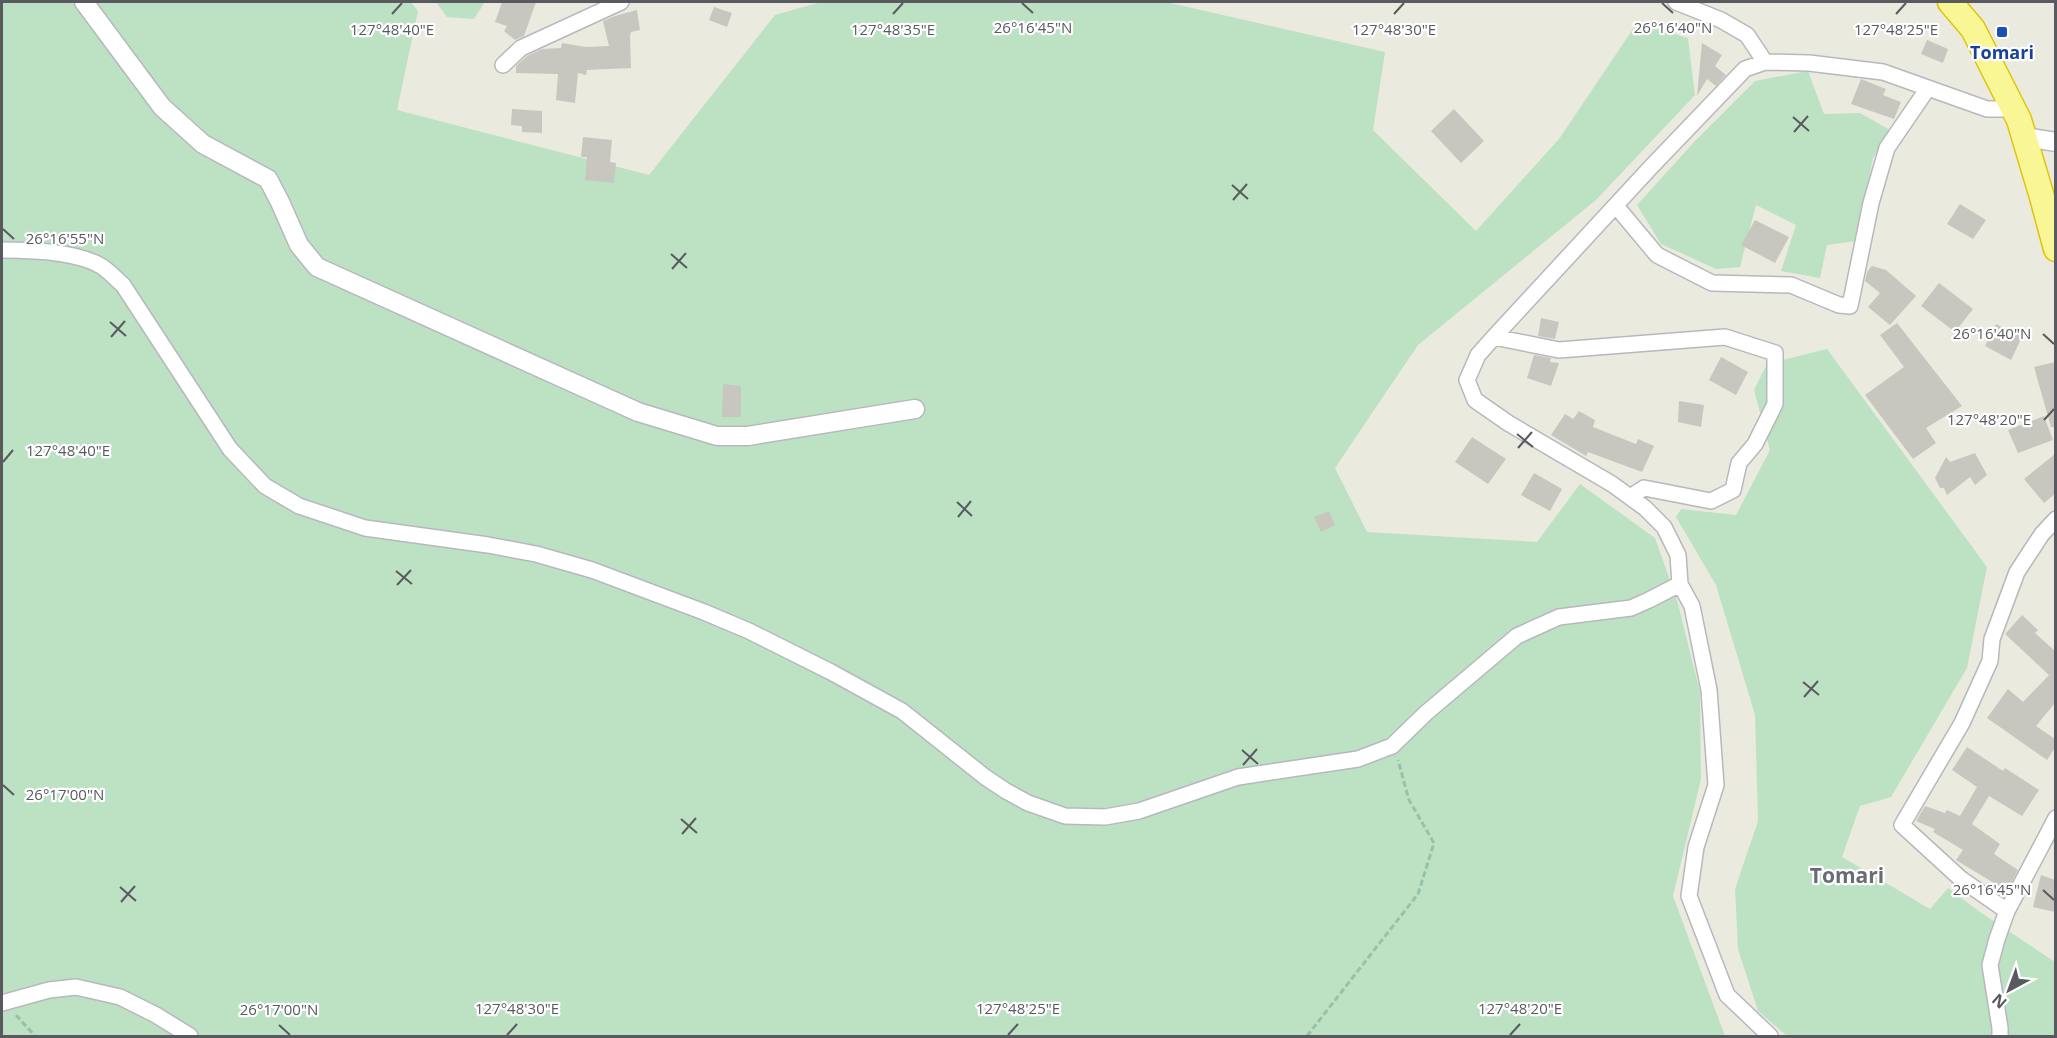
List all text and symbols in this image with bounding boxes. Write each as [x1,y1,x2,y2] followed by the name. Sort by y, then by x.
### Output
[994,17,1072,37] text: 26°16'45"N
[1634,17,1712,37] text: 26°16'40"N
[350,19,434,39] text: 127°48'40"E
[851,19,935,39] text: 127°48'35"E
[1352,19,1436,39] text: 127°48'30"E
[1854,19,1938,39] text: 127°48'25"E
[1995,25,2009,39] marker: Tomari
[1970,40,2034,64] place label: Tomari
[26,228,104,248] text: 26°16'55"N
[1953,323,2031,343] text: 26°16'40"N
[1947,409,2031,429] text: 127°48'20"E
[26,440,110,460] text: 127°48'40"E
[26,784,104,804] text: 26°17'00"N
[1810,861,1884,889] district label: Tomari
[1953,879,2031,899] text: 26°16'45"N
[1979,960,2039,1020] north arrow
[1987,989,2011,1014] text: N
[475,998,559,1018] text: 127°48'30"E
[976,998,1060,1018] text: 127°48'25"E
[1478,998,1562,1018] text: 127°48'20"E
[240,999,318,1019] text: 26°17'00"N

